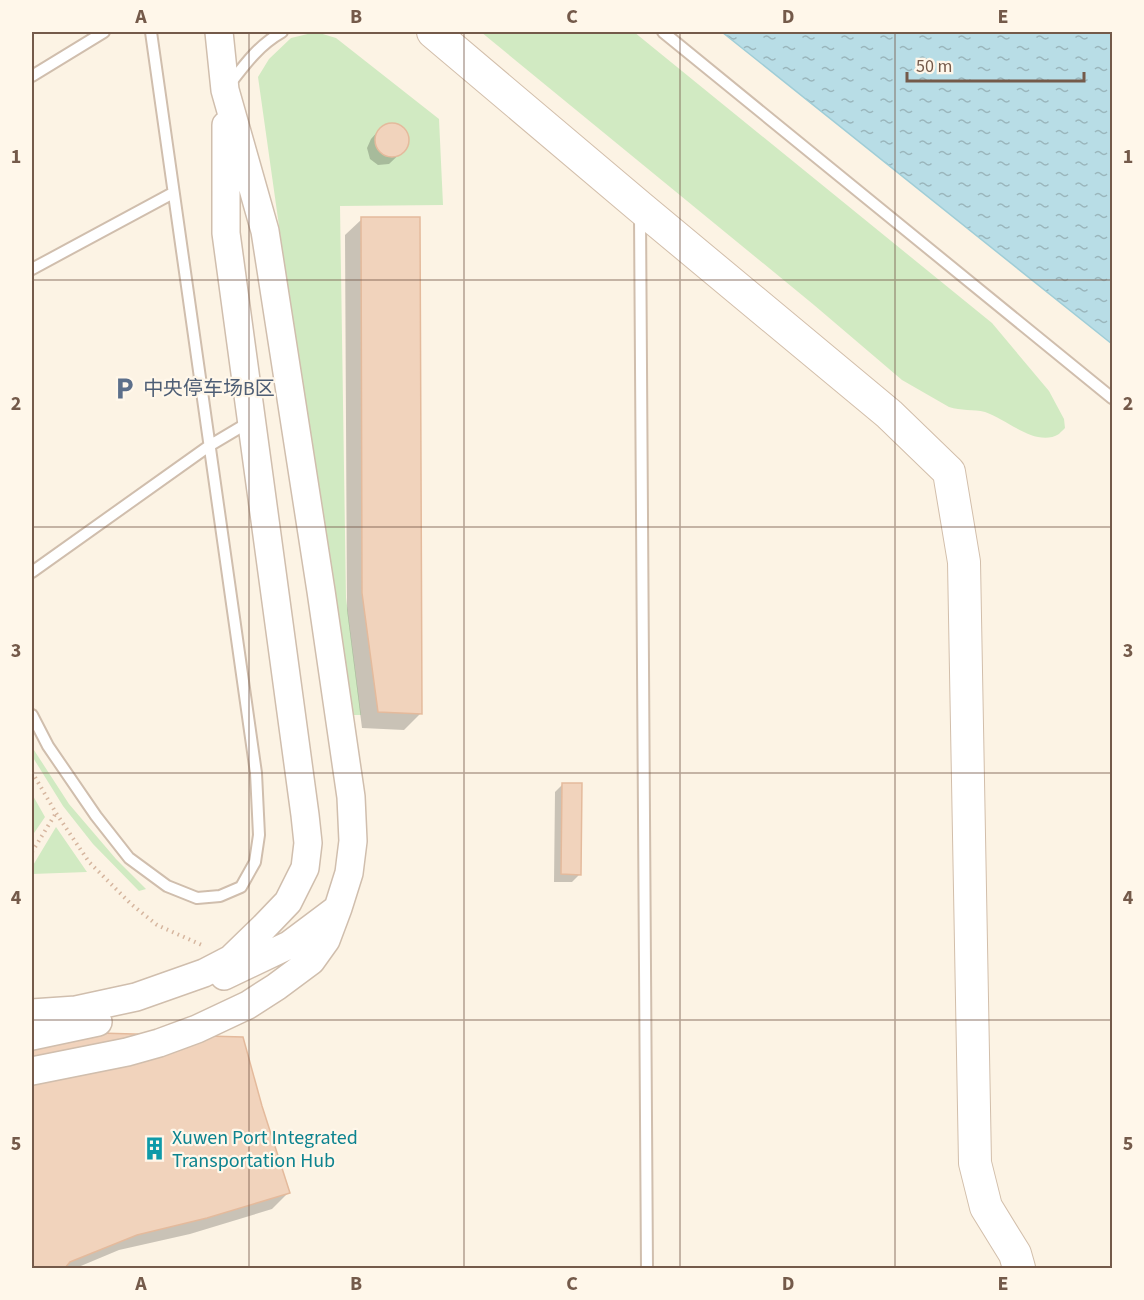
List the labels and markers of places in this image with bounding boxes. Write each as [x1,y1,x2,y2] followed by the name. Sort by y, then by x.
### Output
[143,375,275,403] place label: 中央停车场B区
[112,376,138,402] parking icon: 中央停车场B区
[172,1124,358,1175] place label: Xuwen Port Integrated Transportation Hub
[141,1136,167,1162] building icon: Xuwen Port Integrated Transportation Hub

